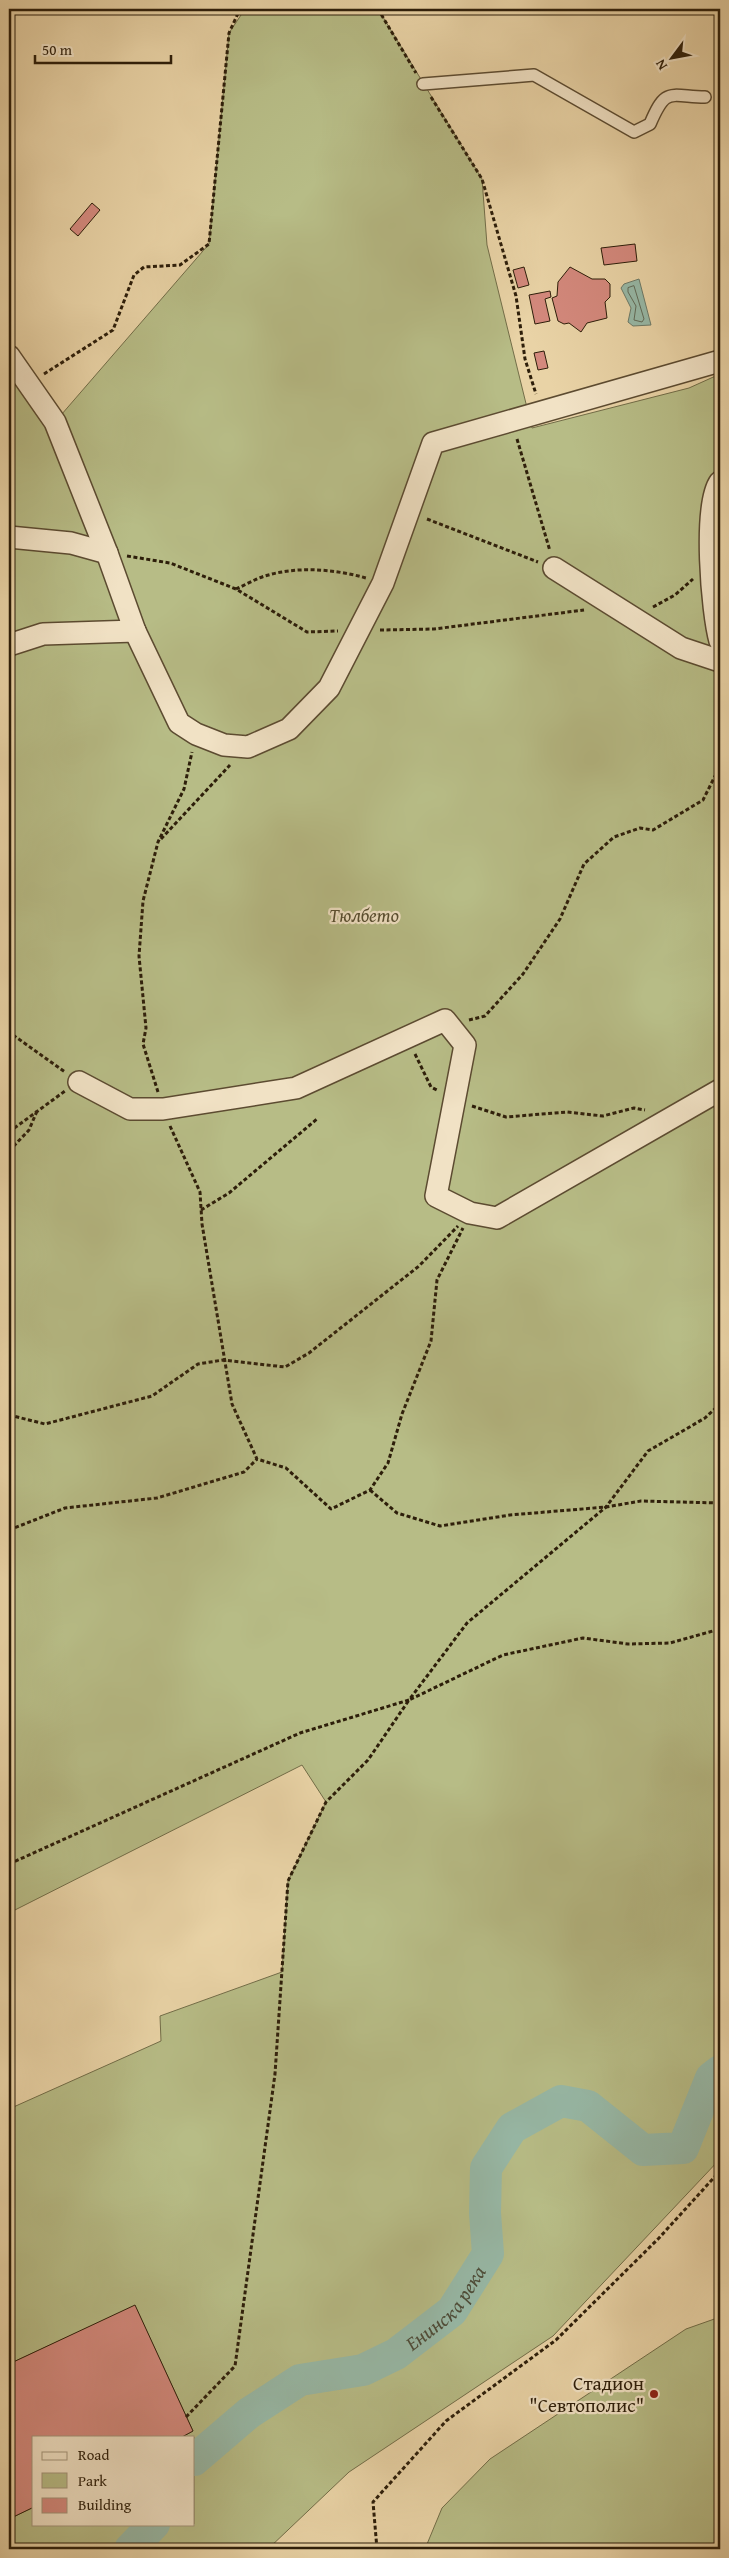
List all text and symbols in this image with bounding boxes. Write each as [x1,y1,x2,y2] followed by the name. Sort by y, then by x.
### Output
[35,32,171,64] scale bar
[646,32,696,82] north arrow
[42,39,73,60] text: 50 m
[650,55,672,74] text: N
[329,901,399,929] park label: Тюлбето
[398,2259,492,2357] water label: Енинска река
[529,2369,644,2419] place label: Стадион "Севтополис"
[648,2388,660,2400] marker: Стадион "Севтополис"
[32,2436,195,2526] legend
[78,2444,109,2465] text: Road
[78,2470,107,2491] text: Park
[78,2494,132,2515] text: Building

